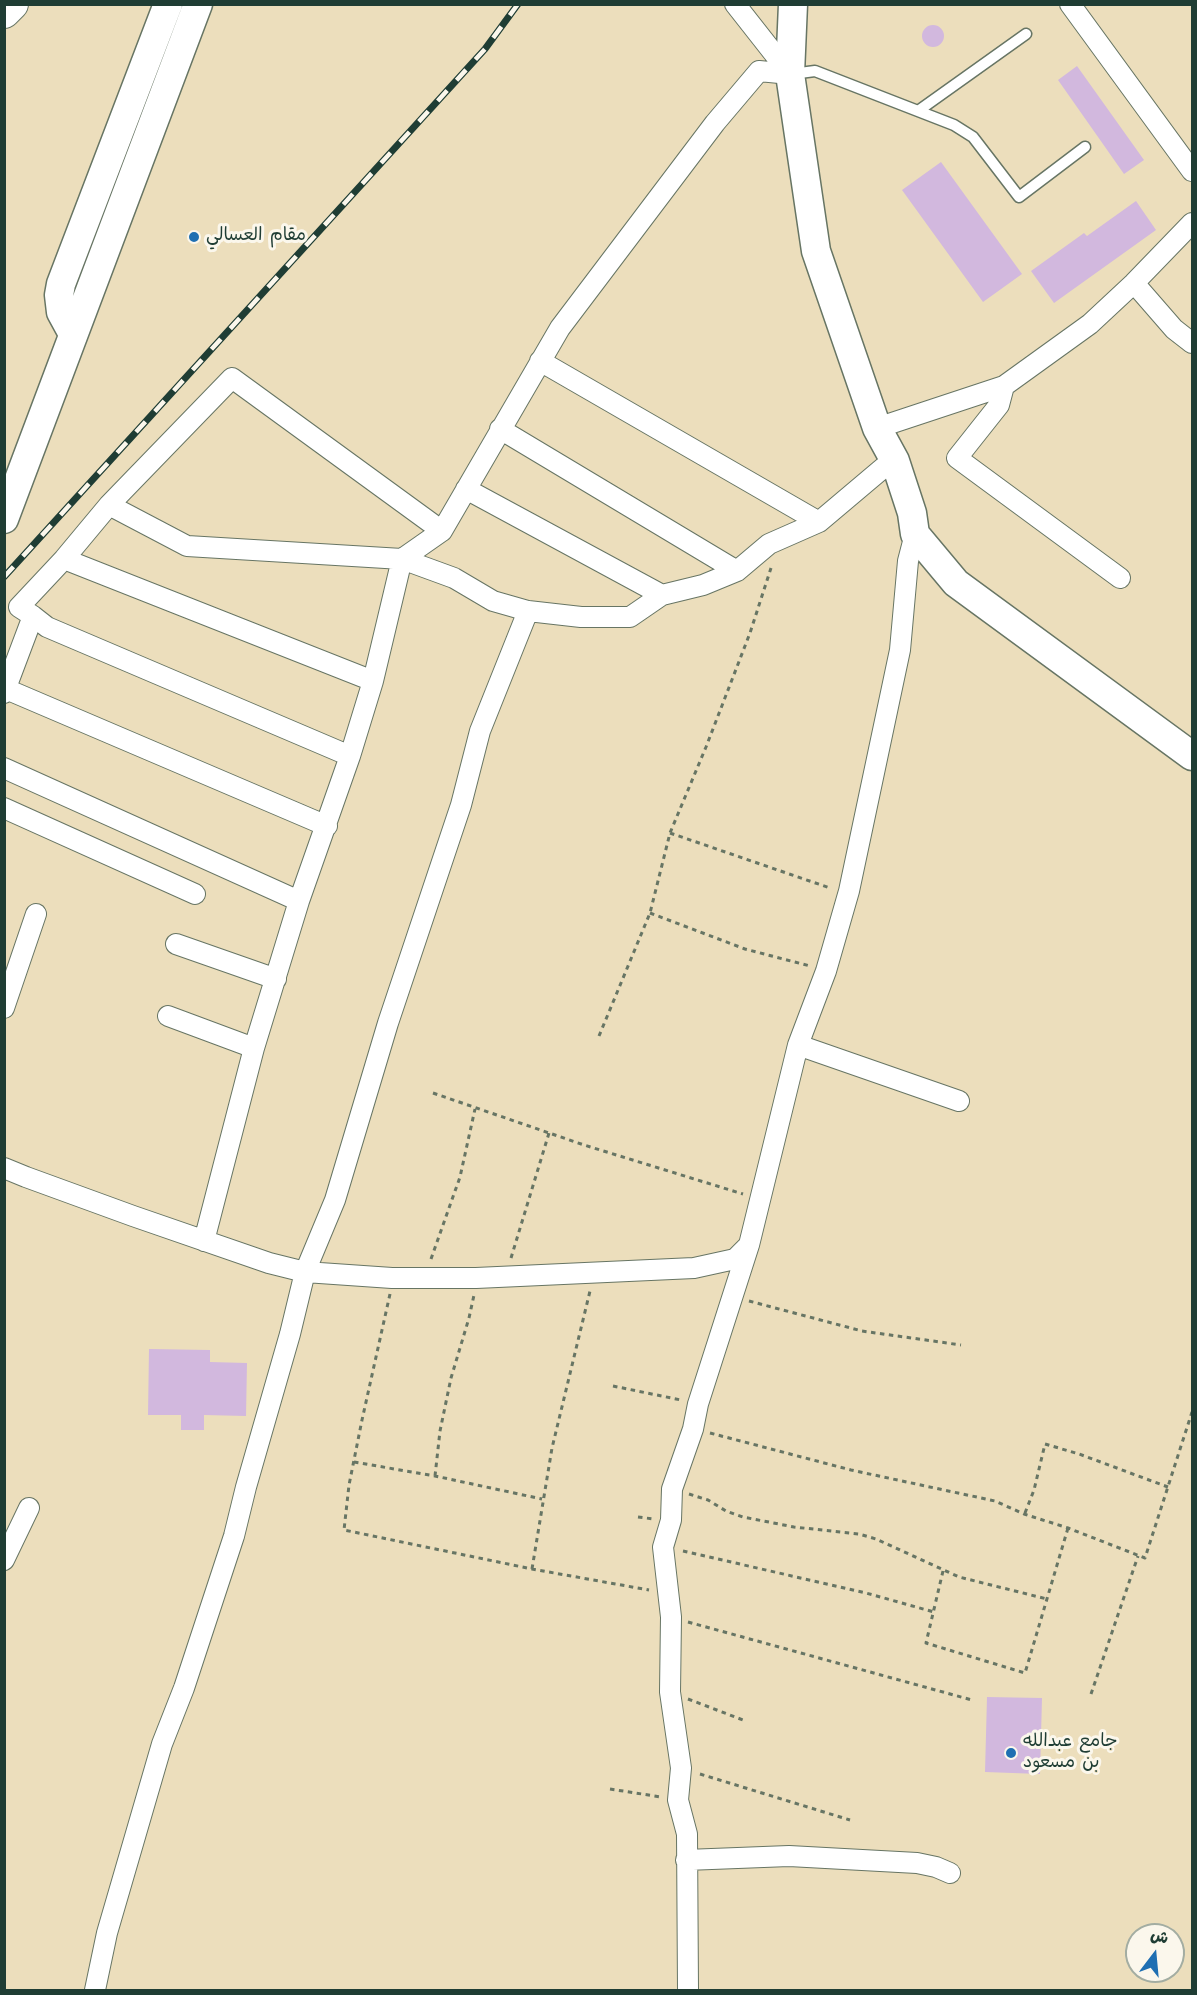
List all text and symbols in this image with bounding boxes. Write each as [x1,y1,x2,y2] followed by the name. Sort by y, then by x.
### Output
[206,226,306,248] place label: مقام العسالي
[187,230,201,244] marker: مقام العسالي
[1023,1732,1117,1774] place label: جامع عبدالله بن مسعود
[1004,1746,1018,1760] marker: جامع عبدالله بن مسعود
[1125,1923,1185,1983] north arrow
[1148,1923,1171,1952] text: ش

